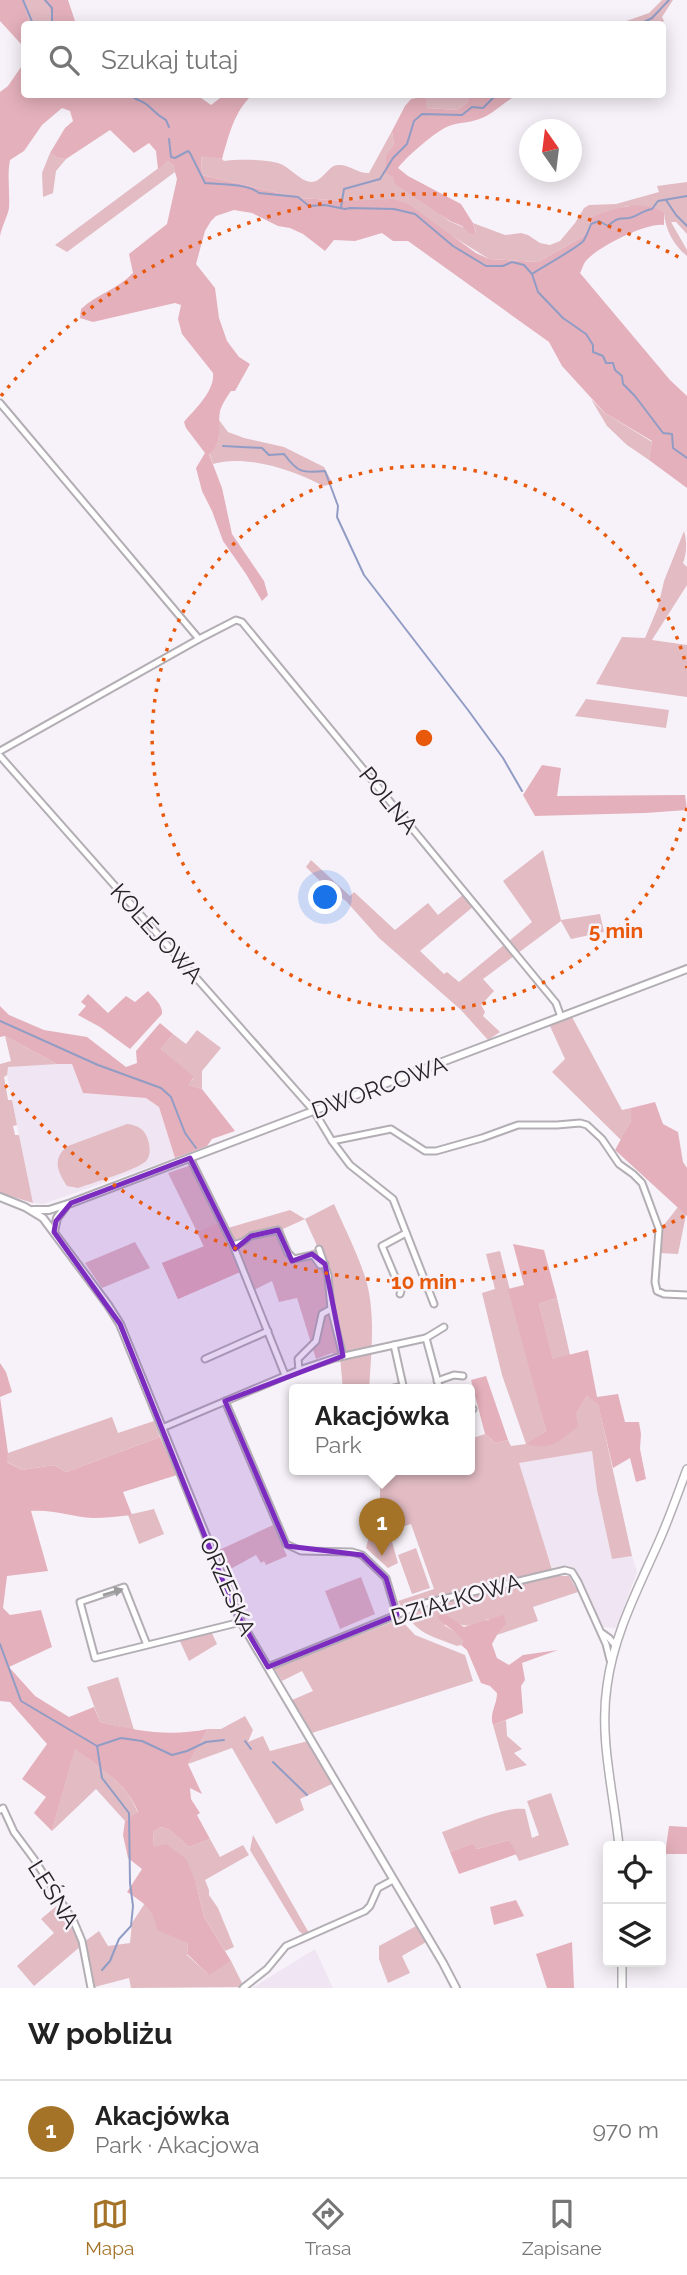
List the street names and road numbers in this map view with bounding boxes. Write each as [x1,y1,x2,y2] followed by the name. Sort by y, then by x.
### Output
[354,761,424,839] street label: POLNA
[105,878,209,989] street label: KOLEJOWA
[308,1050,451,1124] street label: DWORCOWA
[194,1533,262,1640] street label: ORZESKA
[388,1567,525,1630] street label: DZIAŁKOWA
[23,1855,85,1933] street label: LEŚNA

